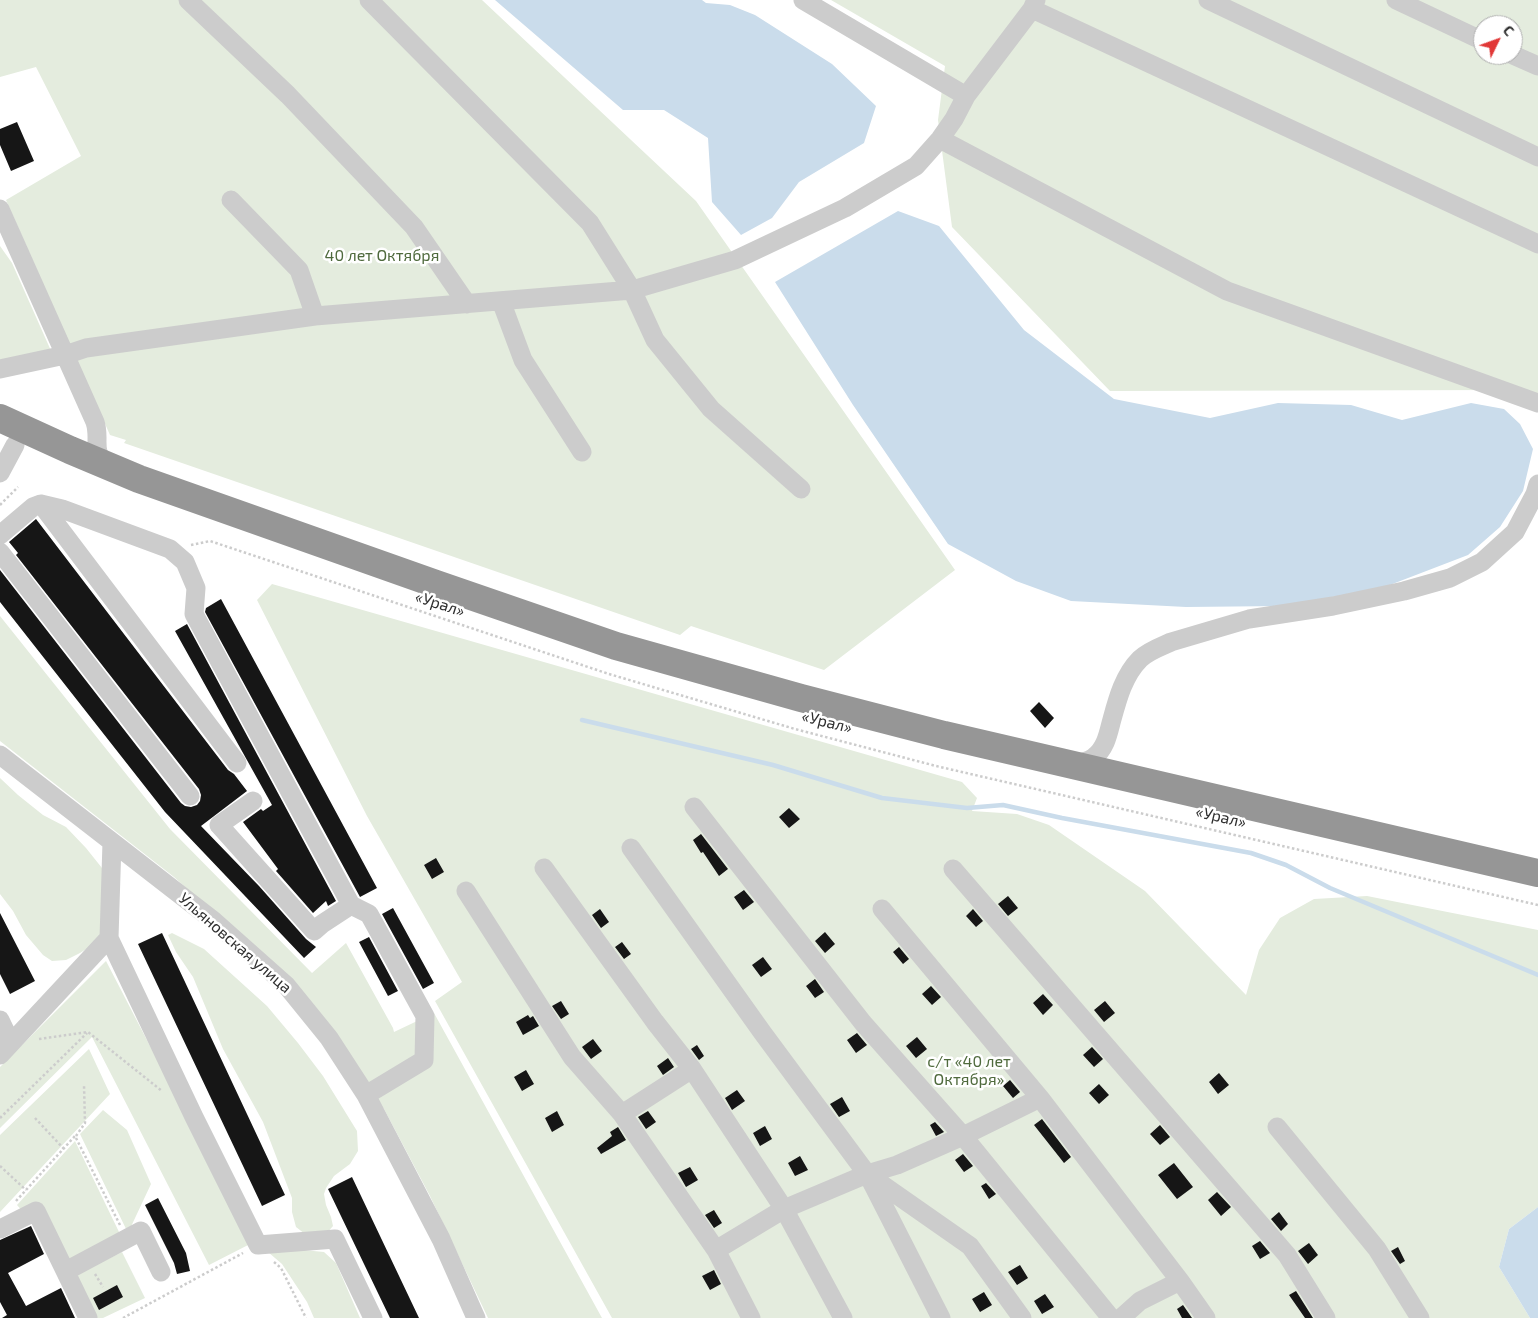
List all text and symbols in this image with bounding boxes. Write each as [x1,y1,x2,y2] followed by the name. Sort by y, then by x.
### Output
[1473,15,1523,65] north arrow
[1500,22,1518,39] text: С
[325,246,439,266] park label: 40 лет Октября
[413,587,467,621] street label: «Урал»
[800,706,854,738] street label: «Урал»
[1194,802,1248,832] street label: «Урал»
[175,889,295,997] street label: Ульяновская улица
[927,1052,1011,1090] park label: с/т «40 лет Октября»

